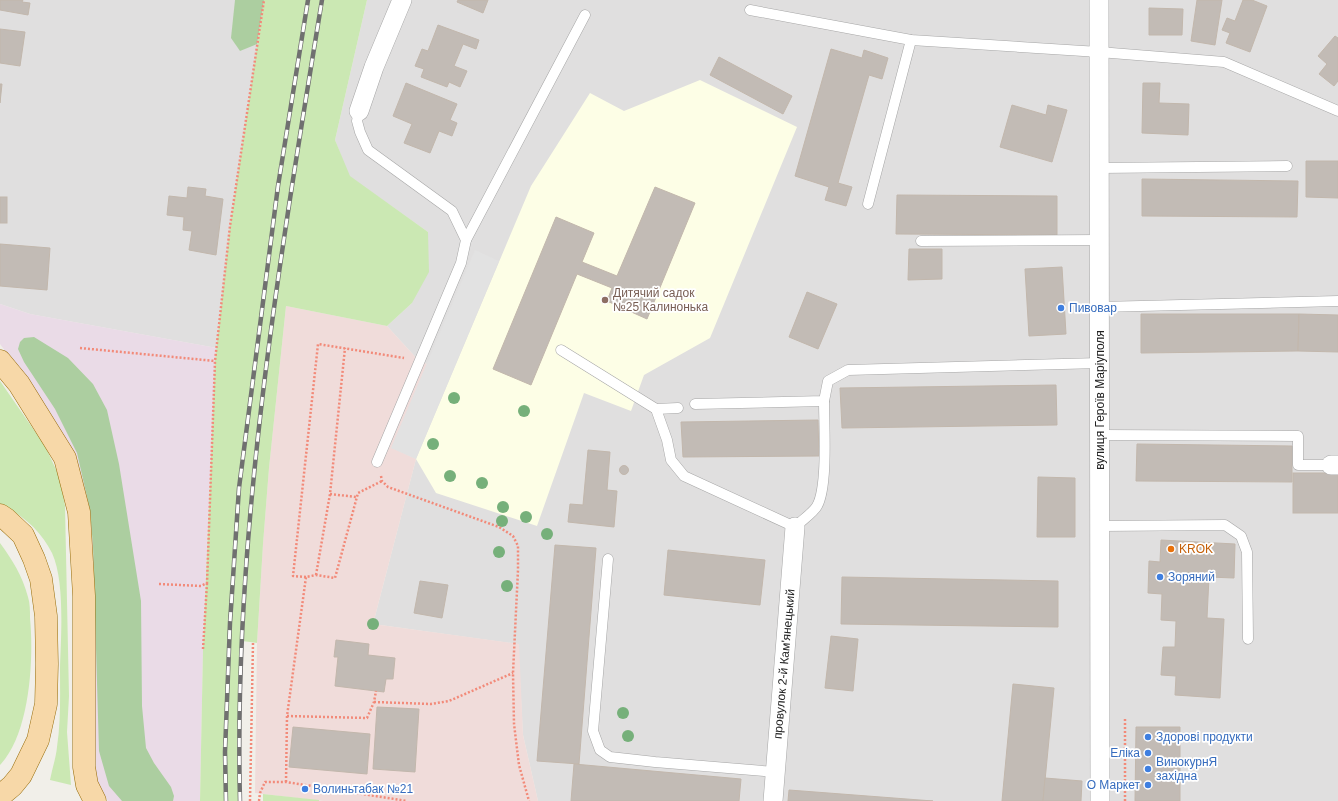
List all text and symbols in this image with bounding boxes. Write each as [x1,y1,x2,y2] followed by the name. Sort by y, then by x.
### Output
[613,286,709,314] place label: Дитячий садок №25 Калинонька
[600,295,610,305] marker: Дитячий садок №25 Калинонька
[1069,301,1117,315] place label: Пивовар
[1056,303,1066,313] marker: Пивовар
[1093,330,1107,470] street label: вулиця Героїв Маріуполя
[1179,542,1213,556] place label: KROK
[1166,544,1176,554] marker: KROK
[1168,570,1215,584] place label: Зоряний
[1155,572,1165,582] marker: Зоряний
[770,588,798,740] street label: провулок 2-й Кам'янецький
[1156,730,1253,744] place label: Здорові продукти
[1143,732,1153,742] marker: Здорові продукти
[1110,746,1140,760] place label: Еліка
[1143,748,1153,758] marker: Еліка
[1156,755,1217,783] place label: ВинокурнЯ західна
[1143,764,1153,774] marker: ВинокурнЯ західна
[1087,778,1140,792] place label: О Маркет
[1143,780,1153,790] marker: О Маркет
[313,782,413,796] place label: Волиньтабак №21
[300,784,310,794] marker: Волиньтабак №21

